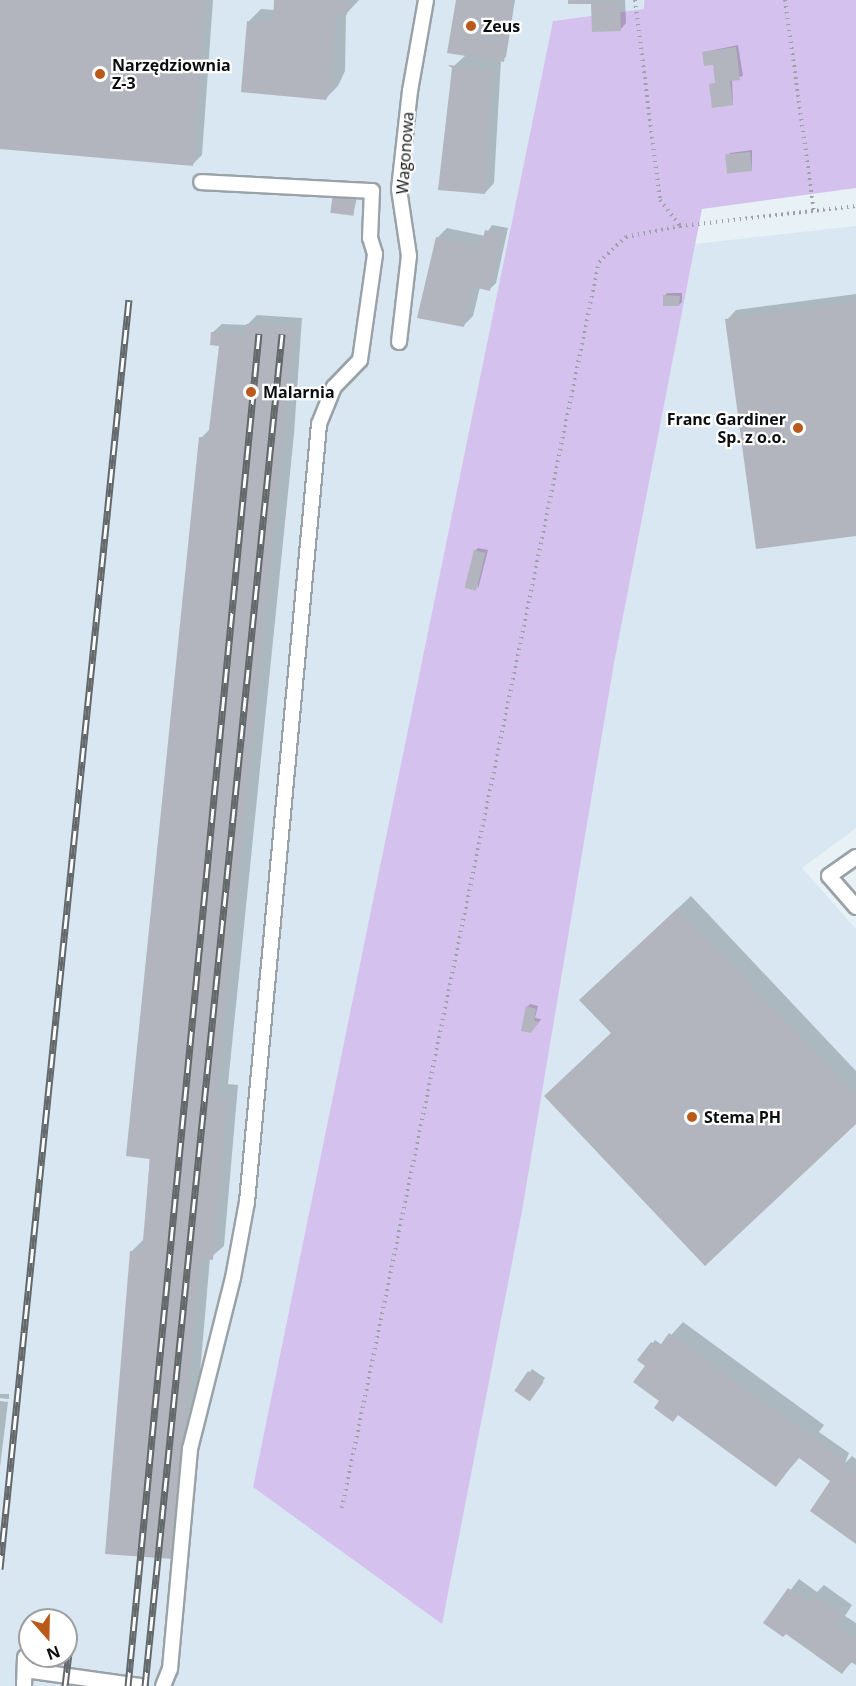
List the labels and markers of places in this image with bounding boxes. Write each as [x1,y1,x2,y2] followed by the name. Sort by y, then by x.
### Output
[483,16,520,36] place label: Zeus
[464,19,478,33] marker: Zeus
[112,55,231,93] place label: Narzędziownia Z-3
[93,67,107,81] marker: Narzędziownia Z-3
[263,382,335,402] place label: Malarnia
[244,385,258,399] marker: Malarnia
[667,409,786,447] place label: Franc Gardiner Sp. z o.o.
[791,421,805,435] marker: Franc Gardiner Sp. z o.o.
[704,1107,781,1127] place label: Stema PH
[685,1110,699,1124] marker: Stema PH

